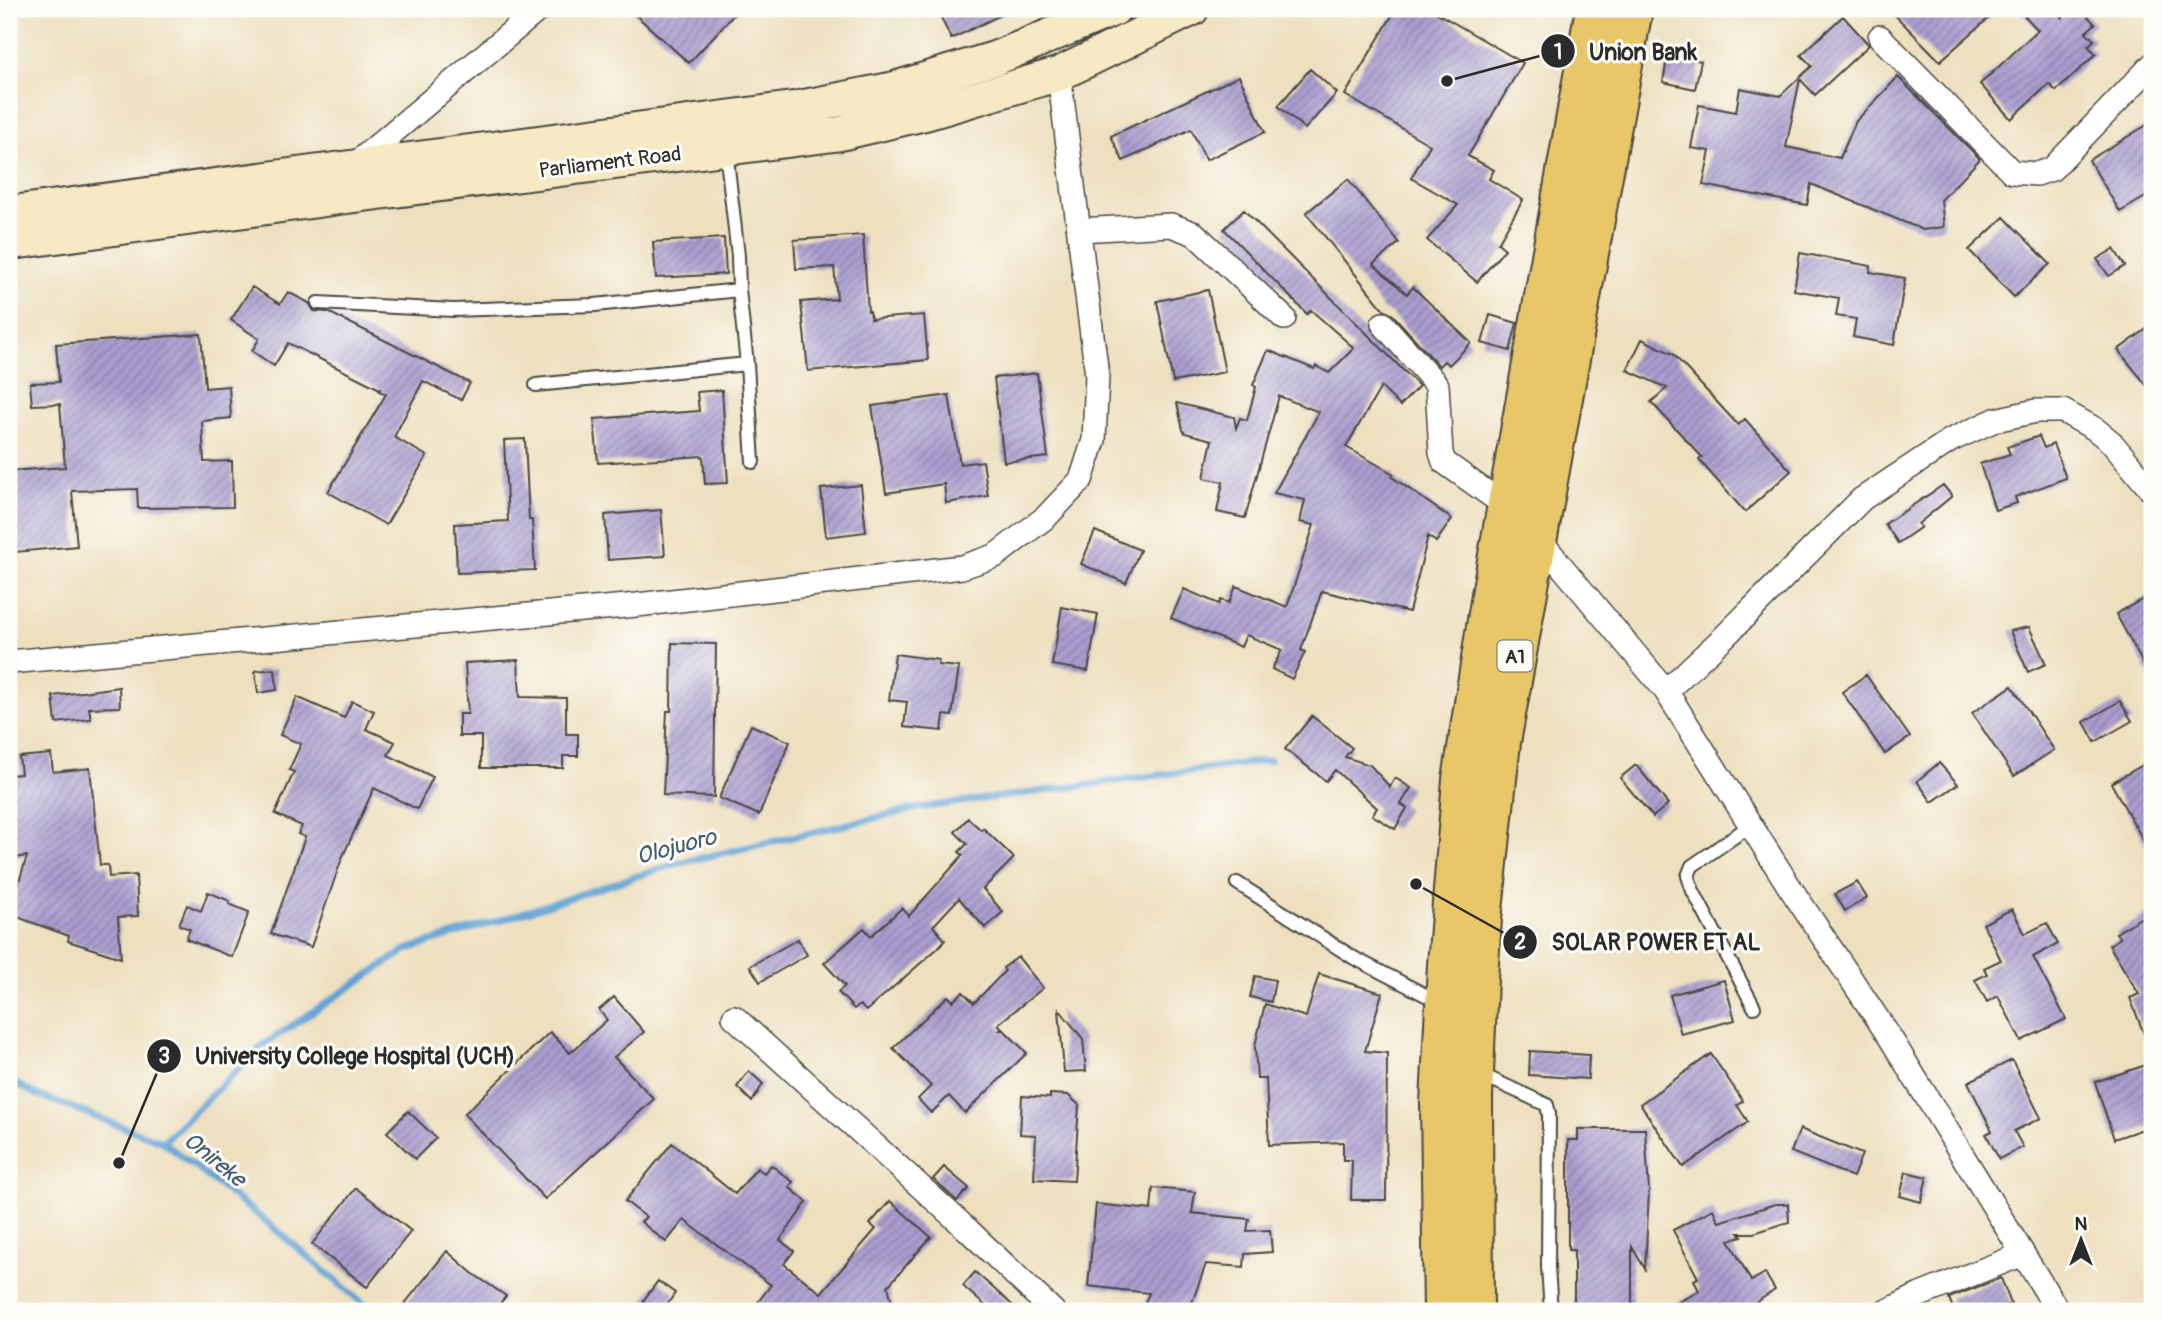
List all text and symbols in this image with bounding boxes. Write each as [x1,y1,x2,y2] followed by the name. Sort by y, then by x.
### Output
[1540,29,1711,73] callout: Union Bank
[1589,38,1697,67] text: Union Bank
[1554,39,1562,66] text: 1
[537,140,683,185] street label: Parliament Road
[1498,640,1532,671] road number: A1
[633,822,721,871] water label: Olojuoro
[1503,920,1775,964] callout: SOLAR POWER ET AL
[1551,928,1761,957] text: SOLAR POWER ET AL
[1514,929,1526,956] text: 2
[146,1034,529,1078] callout: University College Hospital (UCH)
[195,1042,515,1071] text: University College Hospital (UCH)
[158,1043,170,1070] text: 3
[178,1126,254,1195] water label: Onireke
[2046,1204,2116,1274] north arrow
[2075,1212,2088,1236] text: N

